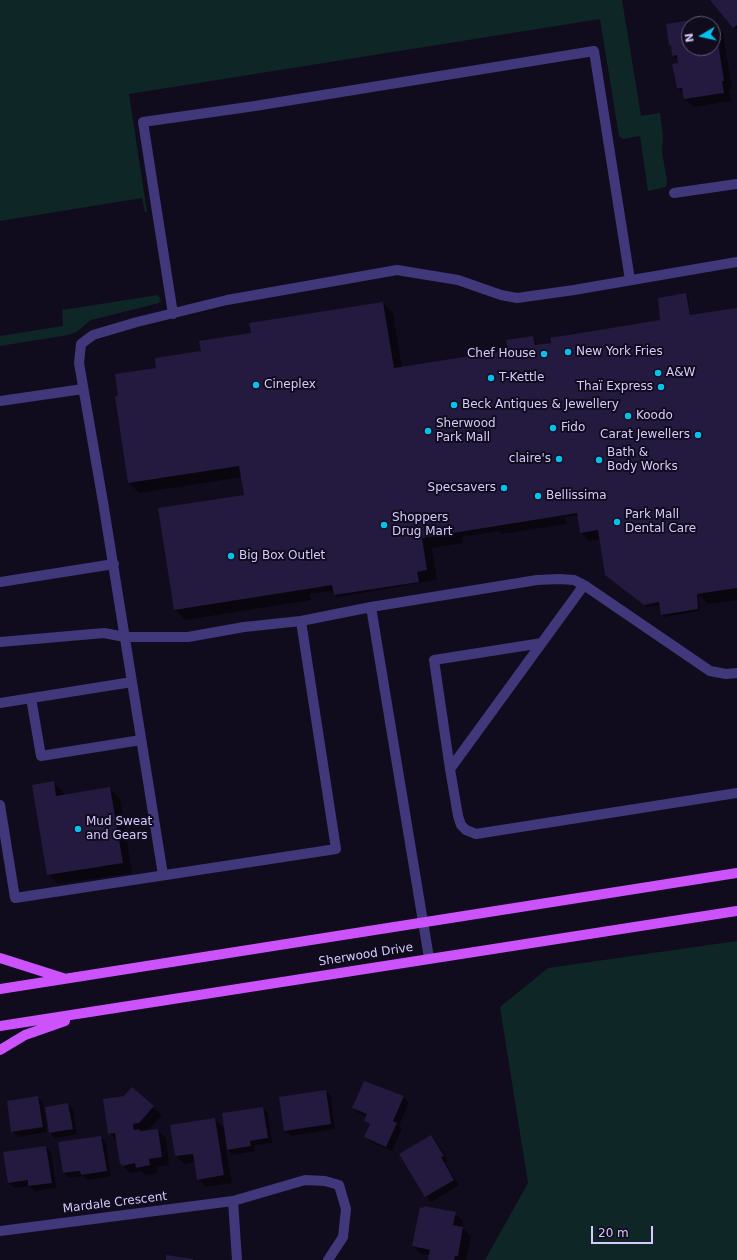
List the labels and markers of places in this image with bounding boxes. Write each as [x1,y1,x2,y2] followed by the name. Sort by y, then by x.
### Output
[576,345,663,359] place label: New York Fries
[467,347,536,361] place label: Chef House
[563,347,573,357] marker: New York Fries
[539,349,549,359] marker: Chef House
[666,366,695,380] place label: A&W
[653,368,663,378] marker: A&W
[499,371,544,385] place label: T-Kettle
[486,373,496,383] marker: T-Kettle
[264,378,316,392] place label: Cineplex
[251,380,261,390] marker: Cineplex
[577,380,653,394] place label: Thaï Express
[656,382,666,392] marker: Thaï Express
[462,398,619,412] place label: Beck Antiques & Jewellery
[449,400,459,410] marker: Beck Antiques & Jewellery
[636,409,673,423] place label: Koodo
[623,411,633,421] marker: Koodo
[436,417,496,445] place label: Sherwood Park Mall
[561,421,585,435] place label: Fido
[548,423,558,433] marker: Fido
[423,426,433,436] marker: Sherwood Park Mall
[600,428,690,442] place label: Carat Jewellers
[693,430,703,440] marker: Carat Jewellers
[607,446,678,474] place label: Bath & Body Works
[509,452,551,466] place label: claire's
[554,454,564,464] marker: claire's
[594,455,604,465] marker: Bath & Body Works
[428,481,496,495] place label: Specsavers
[499,483,509,493] marker: Specsavers
[546,489,606,503] place label: Bellissima
[533,491,543,501] marker: Bellissima
[625,508,696,536] place label: Park Mall Dental Care
[392,511,453,539] place label: Shoppers Drug Mart
[612,517,622,527] marker: Park Mall Dental Care
[379,520,389,530] marker: Shoppers Drug Mart
[239,549,325,563] place label: Big Box Outlet
[226,551,236,561] marker: Big Box Outlet
[86,815,152,843] place label: Mud Sweat and Gears
[73,824,83,834] marker: Mud Sweat and Gears

